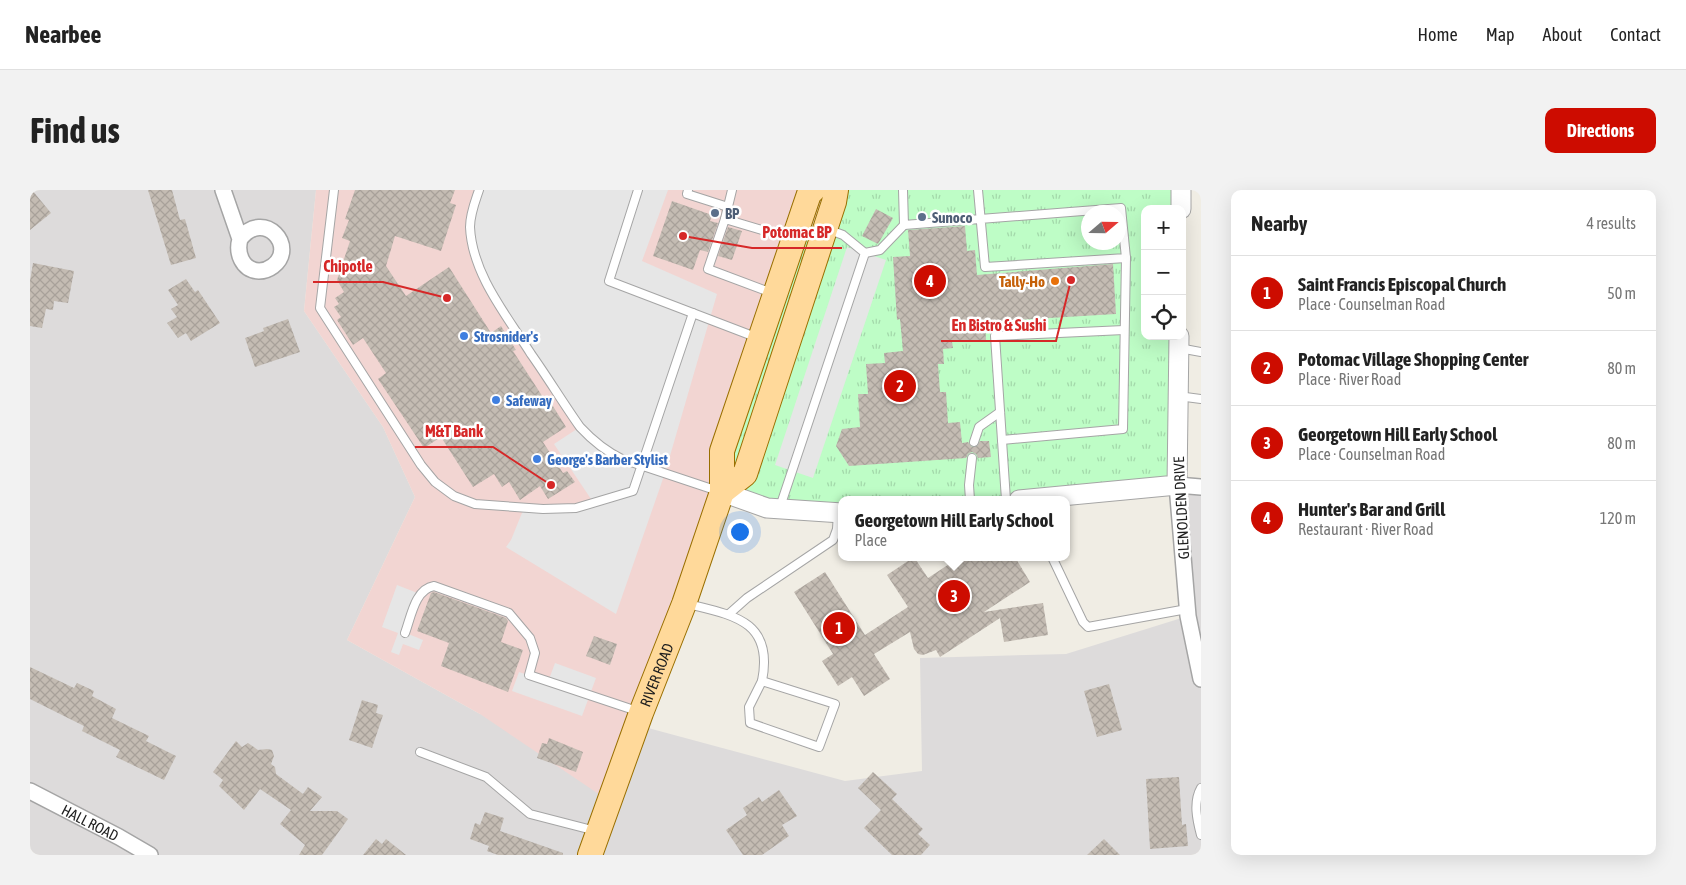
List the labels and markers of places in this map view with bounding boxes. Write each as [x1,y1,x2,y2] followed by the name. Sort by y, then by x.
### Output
[725,205,740,222] place label: BP
[709,207,721,219] marker: BP
[932,209,972,226] place label: Sunoco
[916,211,928,223] marker: Sunoco
[752,217,842,248] callout: Potomac BP
[313,251,383,282] callout: Chipotle
[914,262,946,300] pin: 4
[999,273,1045,290] place label: Tally-Ho
[1049,275,1061,287] marker: Tally-Ho
[941,310,1056,341] callout: En Bistro & Sushi
[474,328,539,345] place label: Strosnider's
[458,330,470,342] marker: Strosnider's
[884,367,916,405] pin: 2
[506,392,553,409] place label: Safeway
[490,394,502,406] marker: Safeway
[415,416,493,447] callout: M&T Bank
[547,451,668,468] place label: George's Barber Stylist
[531,453,543,465] marker: George's Barber Stylist
[938,577,970,615] pin: 3
[823,609,855,647] pin: 1

